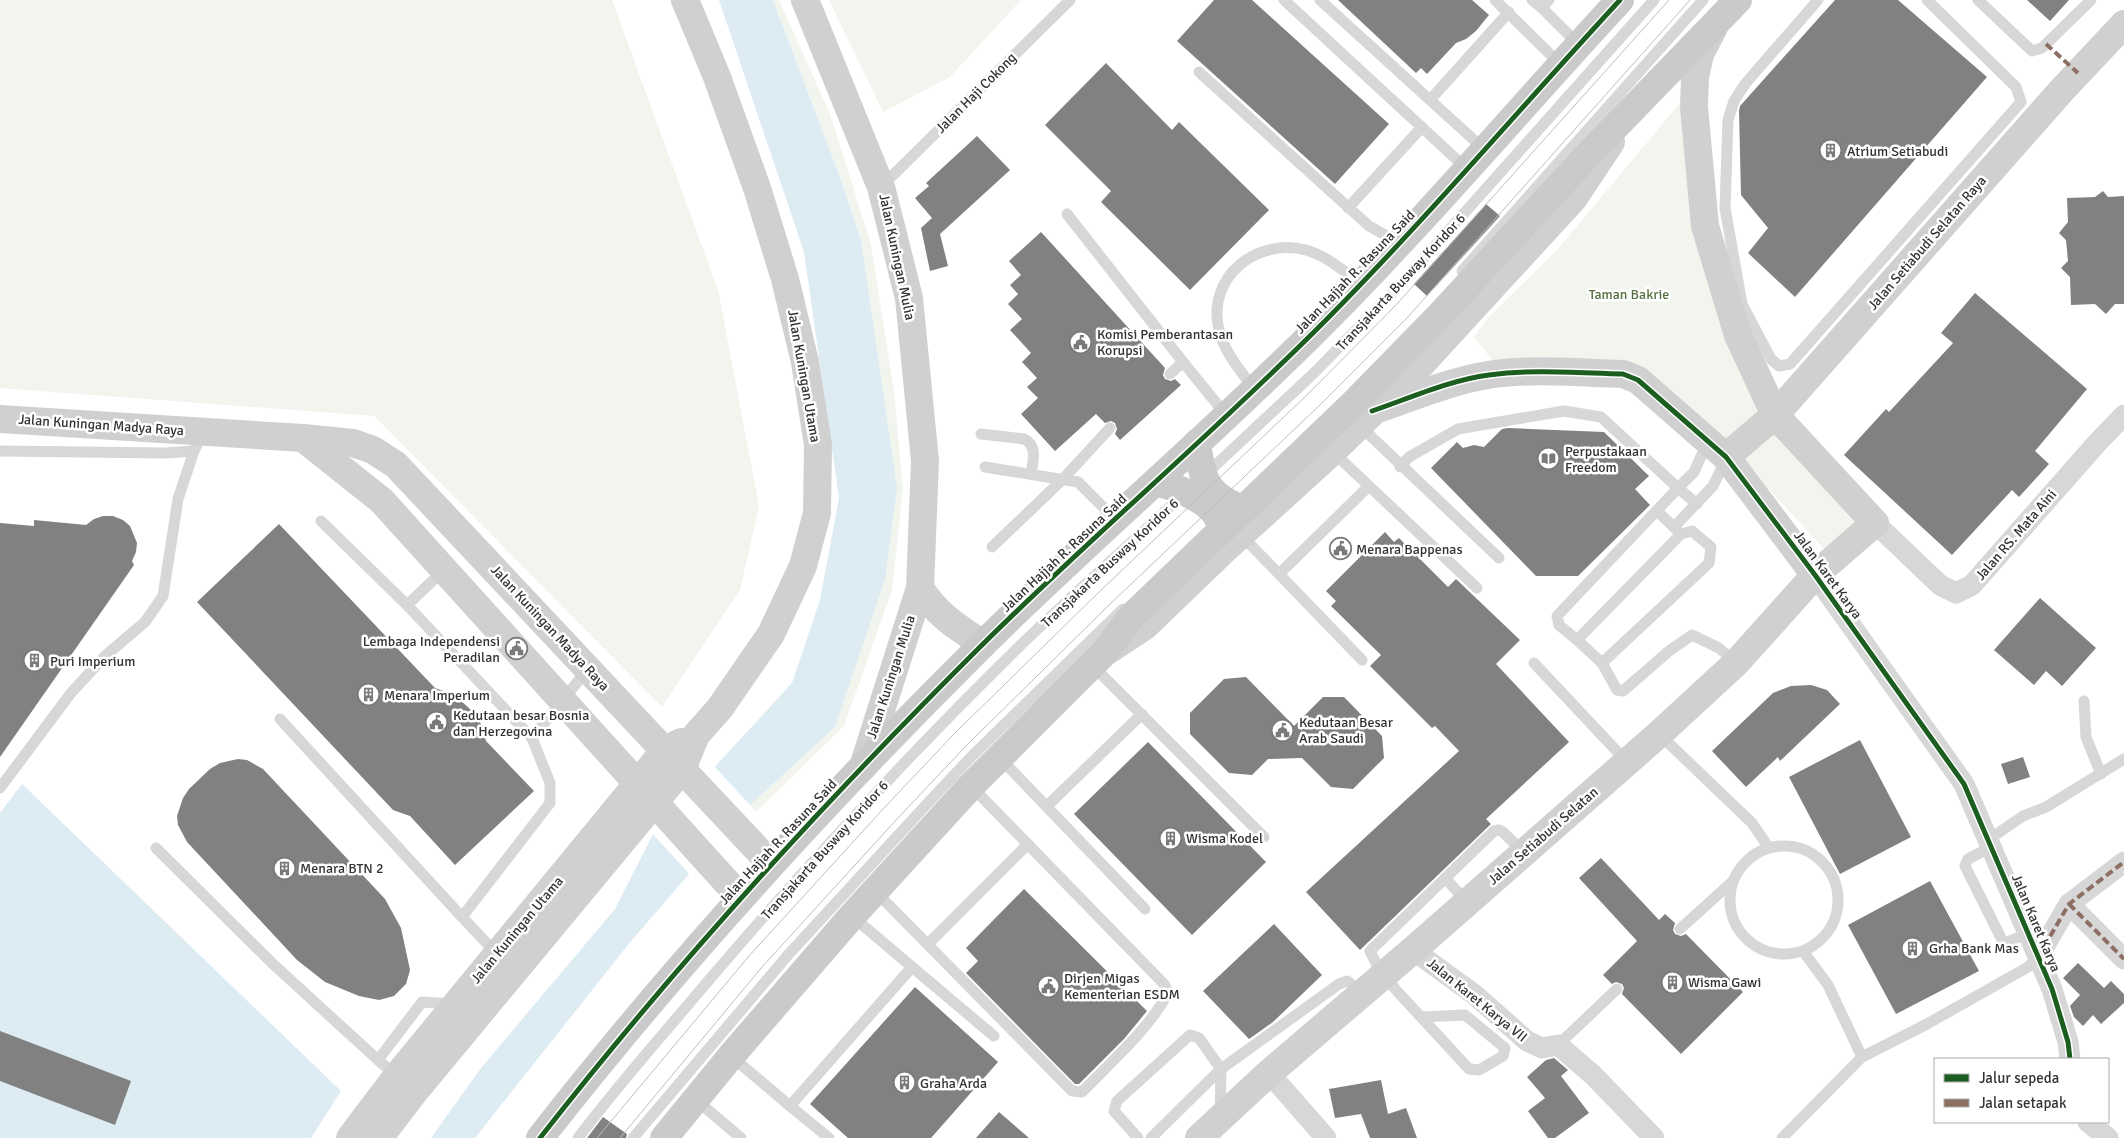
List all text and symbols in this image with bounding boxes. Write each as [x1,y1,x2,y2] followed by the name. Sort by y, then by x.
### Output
[932,49,1020,137] street label: Jalan Haji Cokong
[1819,139,1843,163] building icon: Atrium Setiabudi
[1847,143,1948,160] place label: Atrium Setiabudi
[1864,172,1990,314] street label: Jalan Setiabudi Selatan Raya
[875,192,919,322] street label: Jalan Kuningan Mulia
[1291,207,1419,337] street label: Jalan Hajjah R. Rasuna Said
[1333,210,1469,354] street label: Transjakarta Busway Koridor 6
[1589,286,1669,303] park label: Taman Bakrie
[784,308,824,444] street label: Jalan Kuningan Utama
[1097,326,1233,359] place label: Komisi Pemberantasan Korupsi
[1069,330,1093,354] public building icon: Komisi Pemberantasan Korupsi
[18,411,184,439] street label: Jalan Kuningan Madya Raya
[1565,443,1647,476] place label: Perpustakaan Freedom
[1537,447,1561,471] library icon: Perpustakaan Freedom
[1972,486,2060,584] street label: Jalan RS. Mata Aini
[998,490,1130,616] street label: Jalan Hajjah R. Rasuna Said
[1038,495,1182,631] street label: Transjakarta Busway Koridor 6
[1790,528,1866,622] street label: Jalan Karet Karya
[1328,537,1352,561] public building icon: Menara Bappenas
[1356,541,1463,558] place label: Menara Bappenas
[487,562,613,694] street label: Jalan Kuningan Madya Raya
[863,613,919,741] street label: Jalan Kuningan Mulia
[363,633,500,666] place label: Lembaga Independensi Peradilan
[504,637,528,661] public building icon: Lembaga Independensi Peradilan
[22,649,46,673] building icon: Puri Imperium
[50,653,135,670] place label: Puri Imperium
[356,683,380,707] building icon: Menara Imperium
[384,687,490,704] place label: Menara Imperium
[453,707,589,740] place label: Kedutaan besar Bosnia dan Herzegovina
[425,711,449,735] public building icon: Kedutaan besar Bosnia dan Herzegovina
[1299,714,1394,747] place label: Kedutaan Besar Arab Saudi
[1271,718,1295,742] public building icon: Kedutaan Besar Arab Saudi
[715,776,841,908] street label: Jalan Hajjah R. Rasuna Said
[758,777,892,923] street label: Transjakarta Busway Koridor 6
[1484,784,1602,888] street label: Jalan Setiabudi Selatan
[1158,826,1182,850] building icon: Wisma Kodel
[1186,830,1263,847] place label: Wisma Kodel
[272,856,296,880] building icon: Menara BTN 2
[300,860,384,877] place label: Menara BTN 2
[2008,871,2064,975] street label: Jalan Karet Karya
[467,873,567,987] street label: Jalan Kuningan Utama
[1901,936,1925,960] building icon: Grha Bank Mas
[1929,940,2019,957] place label: Grha Bank Mas
[1423,954,1531,1046] street label: Jalan Karet Karya VII
[1064,970,1180,1003] place label: Dirjen Migas Kementerian ESDM
[1660,970,1684,994] building icon: Wisma Gawi
[1036,974,1060,998] public building icon: Dirjen Migas Kementerian ESDM
[1688,974,1761,991] place label: Wisma Gawi
[1934,1058,2109,1123] legend
[1979,1069,2059,1087] text: Jalur sepeda
[892,1071,916,1095] building icon: Graha Arda
[920,1075,987,1092] place label: Graha Arda
[1979,1094,2067,1112] text: Jalan setapak

